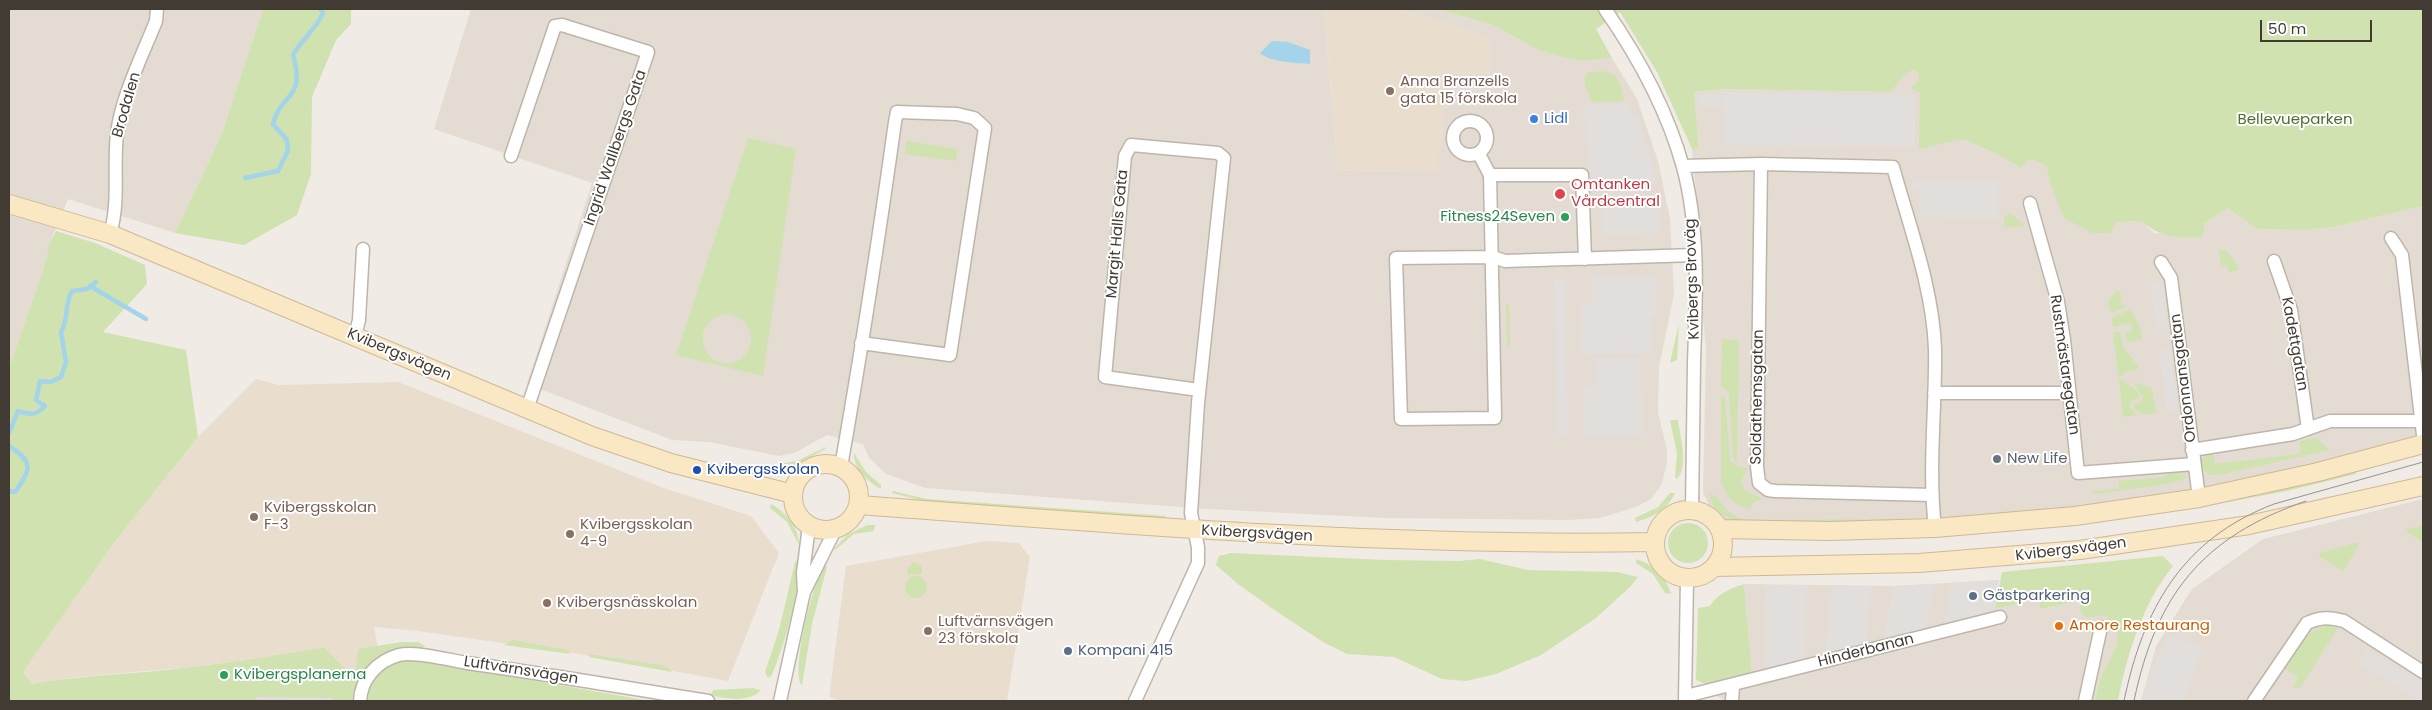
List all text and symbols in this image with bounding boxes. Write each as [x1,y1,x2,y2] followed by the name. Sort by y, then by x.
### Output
[2262,10,2374,42] scale bar
[2268,18,2306,39] text: 50 m
[581,68,651,228] street label: Ingrid Wallbergs Gata
[109,70,145,140] street label: Brodalen
[1400,73,1517,108] place label: Anna Branzells gata 15 förskola
[1384,85,1396,97] marker: Anna Branzells gata 15 förskola
[1544,110,1568,128] place label: Lidl
[2238,111,2352,129] park label: Bellevueparken
[1528,113,1540,125] marker: Lidl
[1103,169,1133,299] street label: Margit Halls Gata
[1571,176,1660,211] place label: Omtanken Vårdcentral
[1553,187,1567,201] marker: Omtanken Vårdcentral
[1440,208,1555,226] place label: Fitness24Seven
[1559,211,1571,223] marker: Fitness24Seven
[1682,218,1704,340] street label: Kvibergs Broväg
[2045,294,2083,436] street label: Rustmästaregatan
[2277,296,2311,392] street label: Kadettgatan
[2167,313,2201,443] street label: Ordonnansgatan
[344,325,454,385] street label: Kvibergsvägen
[1748,329,1768,465] street label: Soldathemsgatan
[2007,450,2068,468] place label: New Life
[1991,453,2003,465] marker: New Life
[707,461,820,479] place label: Kvibergsskolan
[691,464,703,476] marker: Kvibergsskolan
[264,499,377,534] place label: Kvibergsskolan F-3
[248,511,260,523] marker: Kvibergsskolan F-3
[580,516,693,551] place label: Kvibergsskolan 4-9
[1201,522,1313,546] street label: Kvibergsvägen
[564,528,576,540] marker: Kvibergsskolan 4-9
[2014,534,2128,566] street label: Kvibergsvägen
[1983,587,2090,605] place label: Gästparkering
[1967,590,1979,602] marker: Gästparkering
[557,594,697,612] place label: Kvibergsnässkolan
[541,597,553,609] marker: Kvibergsnässkolan
[938,613,1054,648] place label: Luftvärnsvägen 23 förskola
[2069,617,2210,635] place label: Amore Restaurang
[2053,620,2065,632] marker: Amore Restaurang
[922,625,934,637] marker: Luftvärnsvägen 23 förskola
[1816,630,1916,672] street label: Hinderbanan
[1078,642,1173,660] place label: Kompani 415
[1062,645,1074,657] marker: Kompani 415
[462,653,580,689] street label: Luftvärnsvägen
[234,666,366,684] place label: Kvibergsplanerna
[218,669,230,681] marker: Kvibergsplanerna

